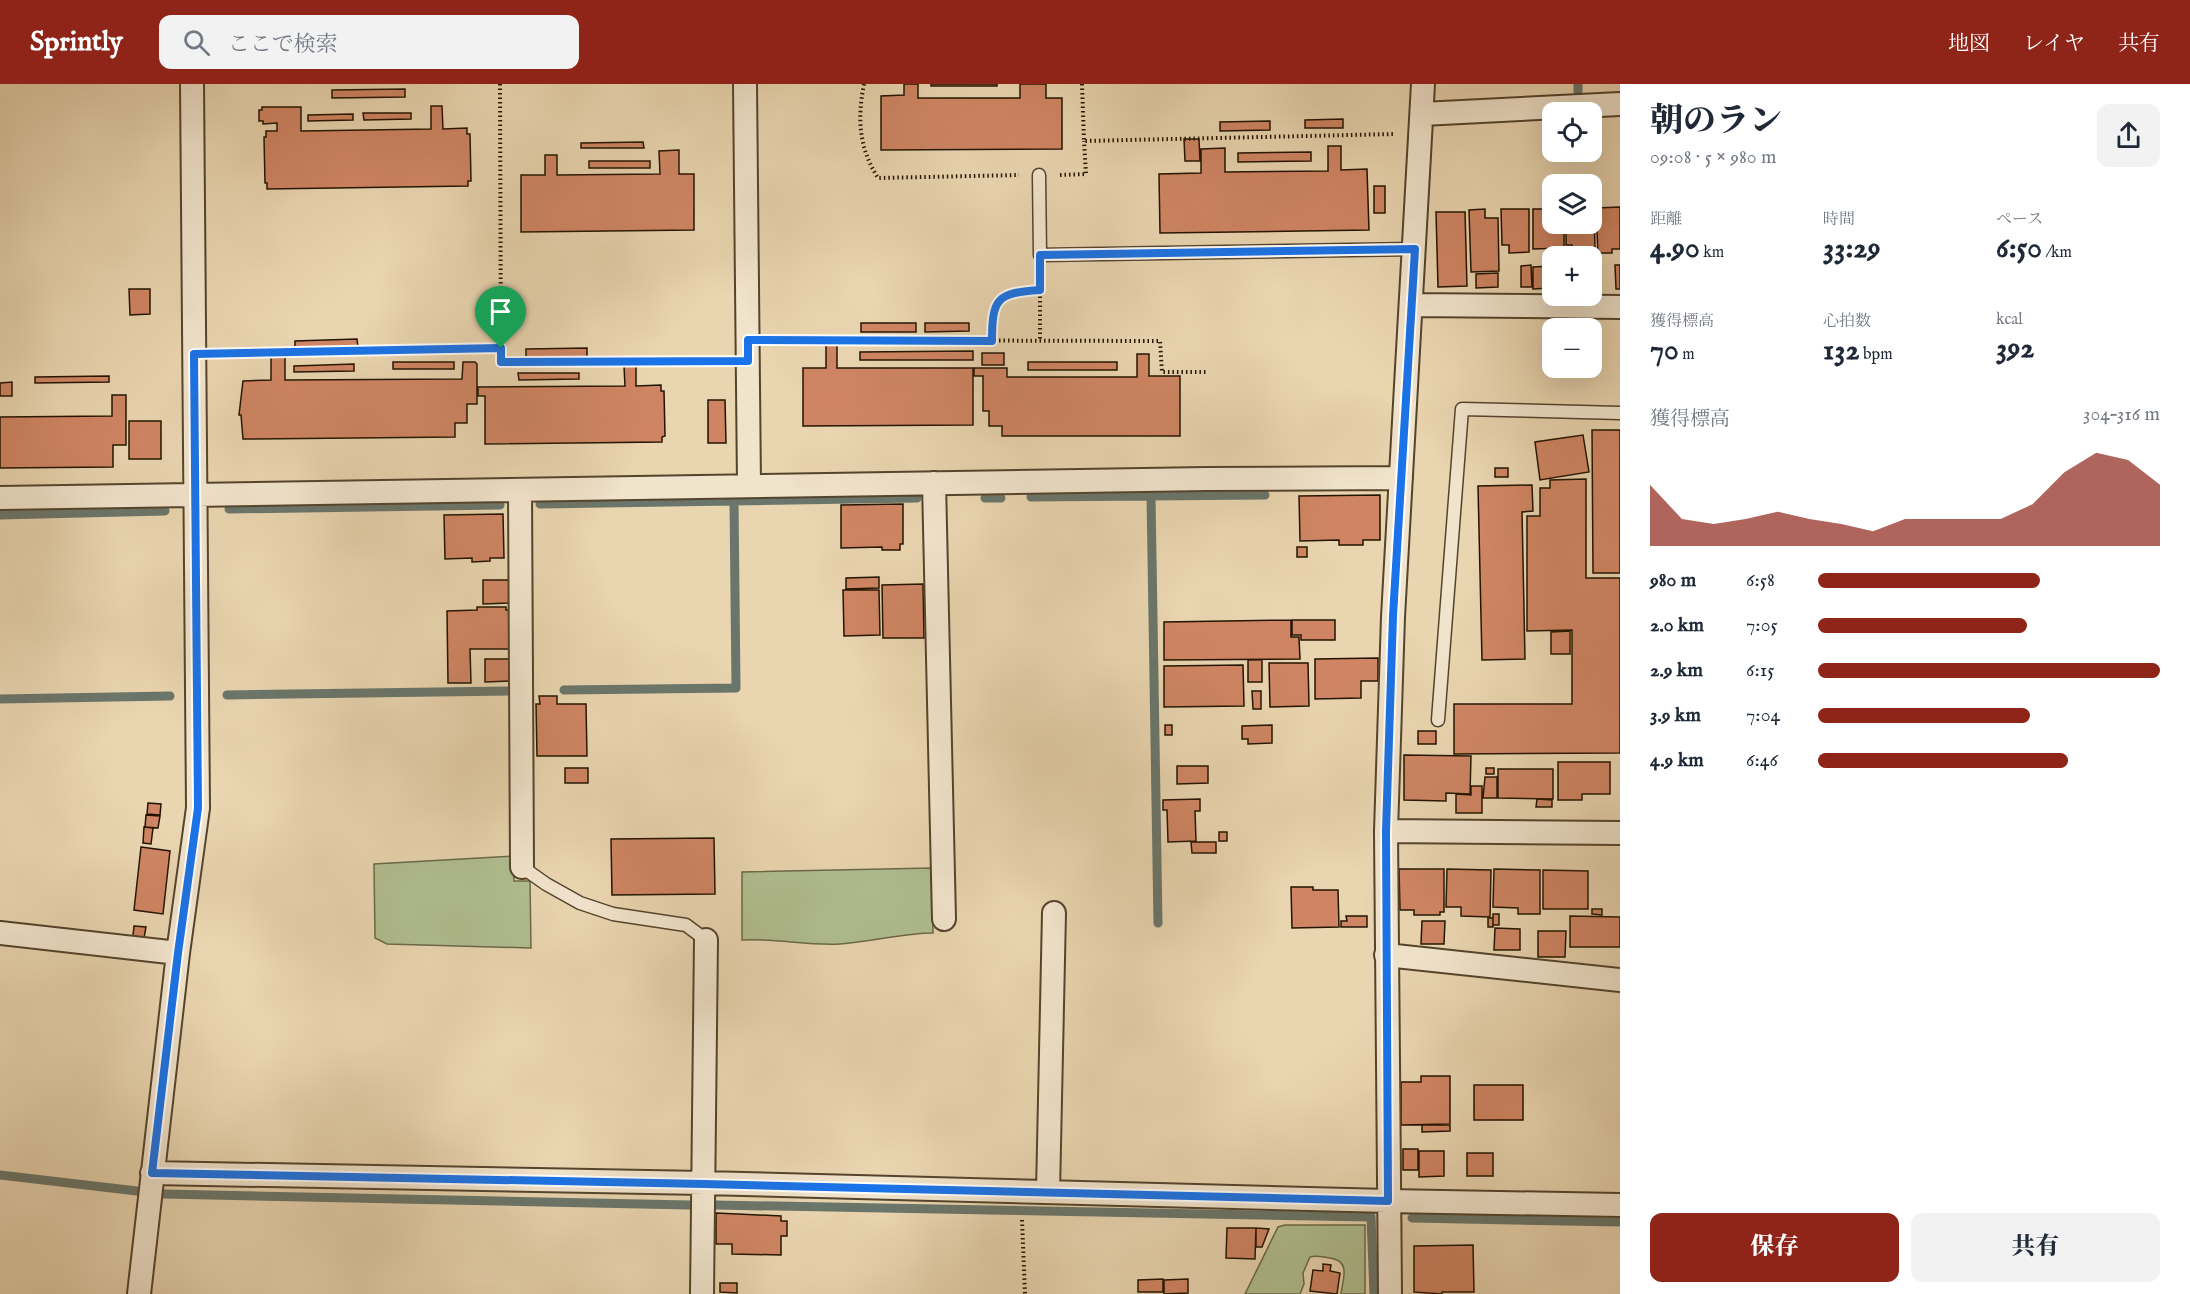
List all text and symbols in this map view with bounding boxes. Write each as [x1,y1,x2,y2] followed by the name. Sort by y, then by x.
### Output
[159,15,579,69] search box
[30,25,123,60] text: Sprintly
[180,26,213,59] icon: search
[228,31,338,59] text: ここで検索
[1948,31,1990,58] text: 地図
[2023,31,2085,58] text: レイヤ
[2118,31,2160,58] text: 共有
[1650,101,1782,143] text: 朝のラン
[1542,102,1602,378] map controls
[1542,102,1602,162] button: locate
[2097,104,2160,167] button: share
[1650,145,1776,170] text: 09:08 · 5 × 980 m
[1542,174,1602,234] button: layers
[1650,210,1682,230] text: 距離
[1823,210,1855,230] text: 時間
[1996,210,2043,230] text: ペース
[1650,230,1700,268] text: 4.90
[1823,230,1881,268] text: 33:29
[1996,230,2042,268] text: 6:50
[1700,243,1724,263] text: km
[2042,243,2072,263] text: /km
[1542,246,1602,306] button: +
[475,286,526,348] pin
[484,295,517,328] icon: arrive
[1996,310,2023,330] text: kcal
[1650,312,1714,332] text: 獲得標高
[1823,312,1871,332] text: 心拍数
[1542,318,1602,378] button: −
[1996,330,2034,368] text: 392
[1650,332,1679,370] text: 70
[1823,332,1859,370] text: 132
[1679,345,1695,365] text: m
[1859,345,1893,365] text: bpm
[2083,402,2160,427] text: 304–316 m
[1650,407,1730,432] text: 獲得標高
[1650,568,1696,593] text: 980 m
[1746,568,1775,593] text: 6:58
[1650,613,1704,638] text: 2.0 km
[1746,613,1778,638] text: 7:05
[1650,658,1703,683] text: 2.9 km
[1746,658,1774,683] text: 6:15
[1650,703,1701,728] text: 3.9 km
[1746,703,1780,728] text: 7:04
[1650,748,1704,773] text: 4.9 km
[1746,748,1778,773] text: 6:46
[1650,1213,1899,1282] button: 保存
[1911,1213,2160,1282] button: 共有

